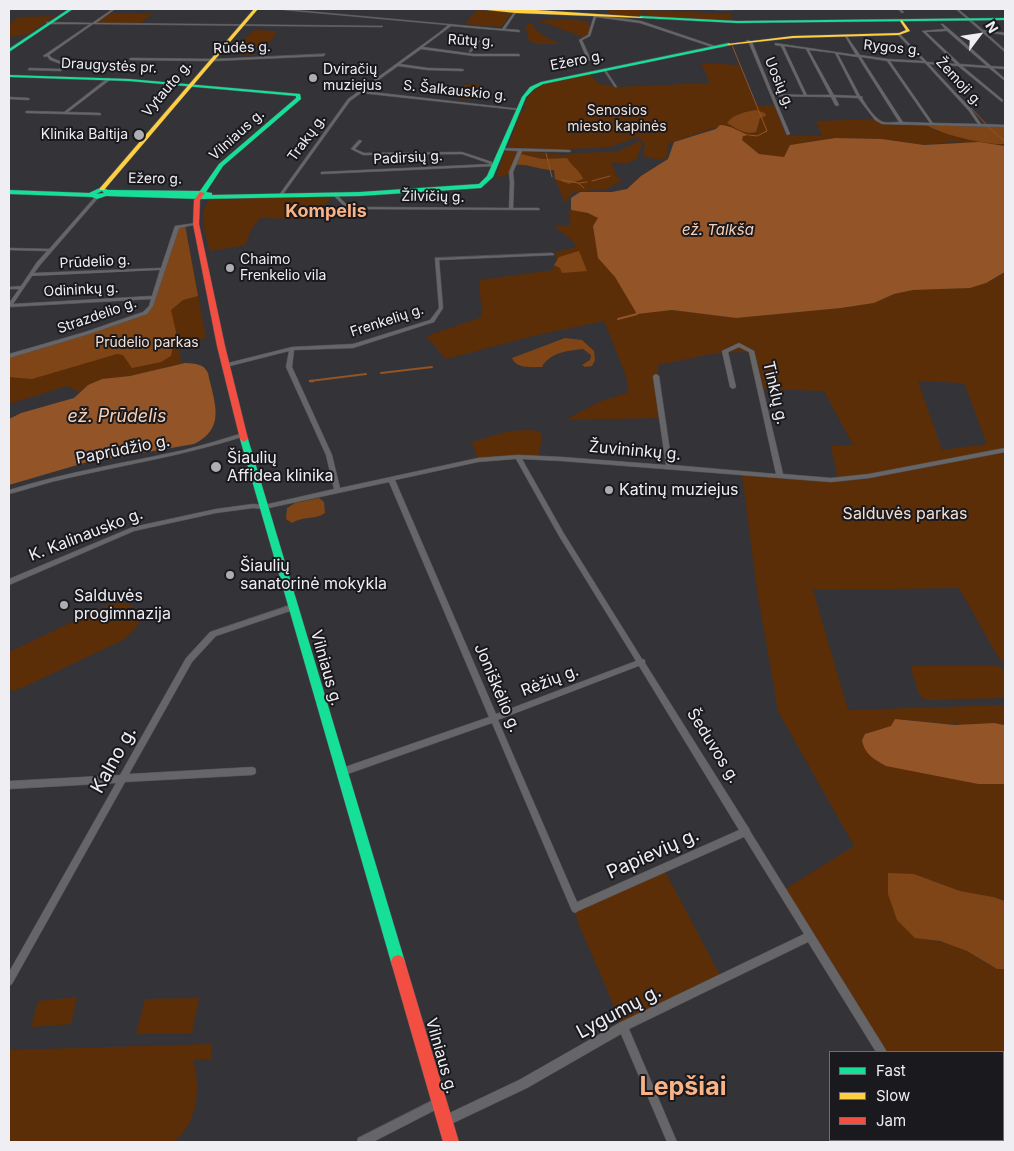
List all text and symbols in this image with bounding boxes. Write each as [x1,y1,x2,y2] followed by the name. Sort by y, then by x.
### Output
[954,10,1004,60] north arrow
[982,18,1002,36] text: N
[447,31,495,51] street label: Rūtų g.
[863,37,921,59] street label: Rygos g.
[213,39,271,57] street label: Rūdės g.
[549,48,605,74] street label: Ežero g.
[932,54,986,110] street label: Žemoji g.
[60,55,158,77] street label: Draugystės pr.
[761,55,797,111] street label: Uosių g.
[139,58,195,120] street label: Vytauto g.
[323,62,382,94] place label: Dviračių muziejus
[307,72,319,84] marker: Dviračių muziejus
[402,77,508,105] street label: S. Šalkauskio g.
[567,103,667,136] park label: Senosios miesto kapinės
[206,106,268,164] street label: Vilniaus g.
[284,111,330,165] street label: Trakų g.
[41,127,128,143] place label: Klinika Baltija
[132,128,146,142] marker: Klinika Baltija
[373,148,443,168] street label: Padirsių g.
[128,170,182,188] street label: Ežero g.
[401,188,465,206] street label: Žilvičių g.
[285,201,367,223] district label: Kompelis
[682,221,754,239] water label: ež. Talkša
[59,252,131,272] street label: Prūdelio g.
[240,252,326,284] place label: Chaimo Frenkelio vila
[224,262,236,274] marker: Chaimo Frenkelio vila
[43,280,119,300] street label: Odininkų g.
[55,295,139,337] street label: Strazdelio g.
[348,301,426,341] street label: Frenkelių g.
[95,335,199,351] park label: Prūdelio parkas
[758,359,792,427] street label: Tinklų g.
[68,406,166,428] water label: ež. Prūdelis
[74,431,172,469] street label: Paprūdžio g.
[588,437,682,465] street label: Žuvininkų g.
[227,448,334,486] place label: Šiaulių Affidea klinika
[209,460,223,474] marker: Šiaulių Affidea klinika
[619,480,739,500] place label: Katinų muziejus
[603,484,615,496] marker: Katinų muziejus
[26,504,146,566] street label: K. Kalinausko g.
[843,504,967,524] park label: Salduvės parkas
[240,556,387,594] place label: Šiaulių sanatorinė mokykla
[224,569,236,581] marker: Šiaulių sanatorinė mokykla
[74,586,171,624] place label: Salduvės progimnazija
[58,599,70,611] marker: Salduvės progimnazija
[306,628,346,708] street label: Vilniaus g.
[470,641,524,735] street label: Joniškėlio g.
[518,661,582,701] street label: Rėžių g.
[682,705,744,787] street label: Šeduvos g.
[86,722,142,798] street label: Kalno g.
[603,824,703,884] street label: Papievių g.
[573,980,665,1044] street label: Lygumų g.
[421,1016,461,1096] street label: Vilniaus g.
[829,1051,1004,1141] legend
[876,1061,906,1080] text: Fast
[640,1072,726,1102] district label: Lepšiai
[876,1086,910,1105] text: Slow
[876,1111,906,1130] text: Jam

